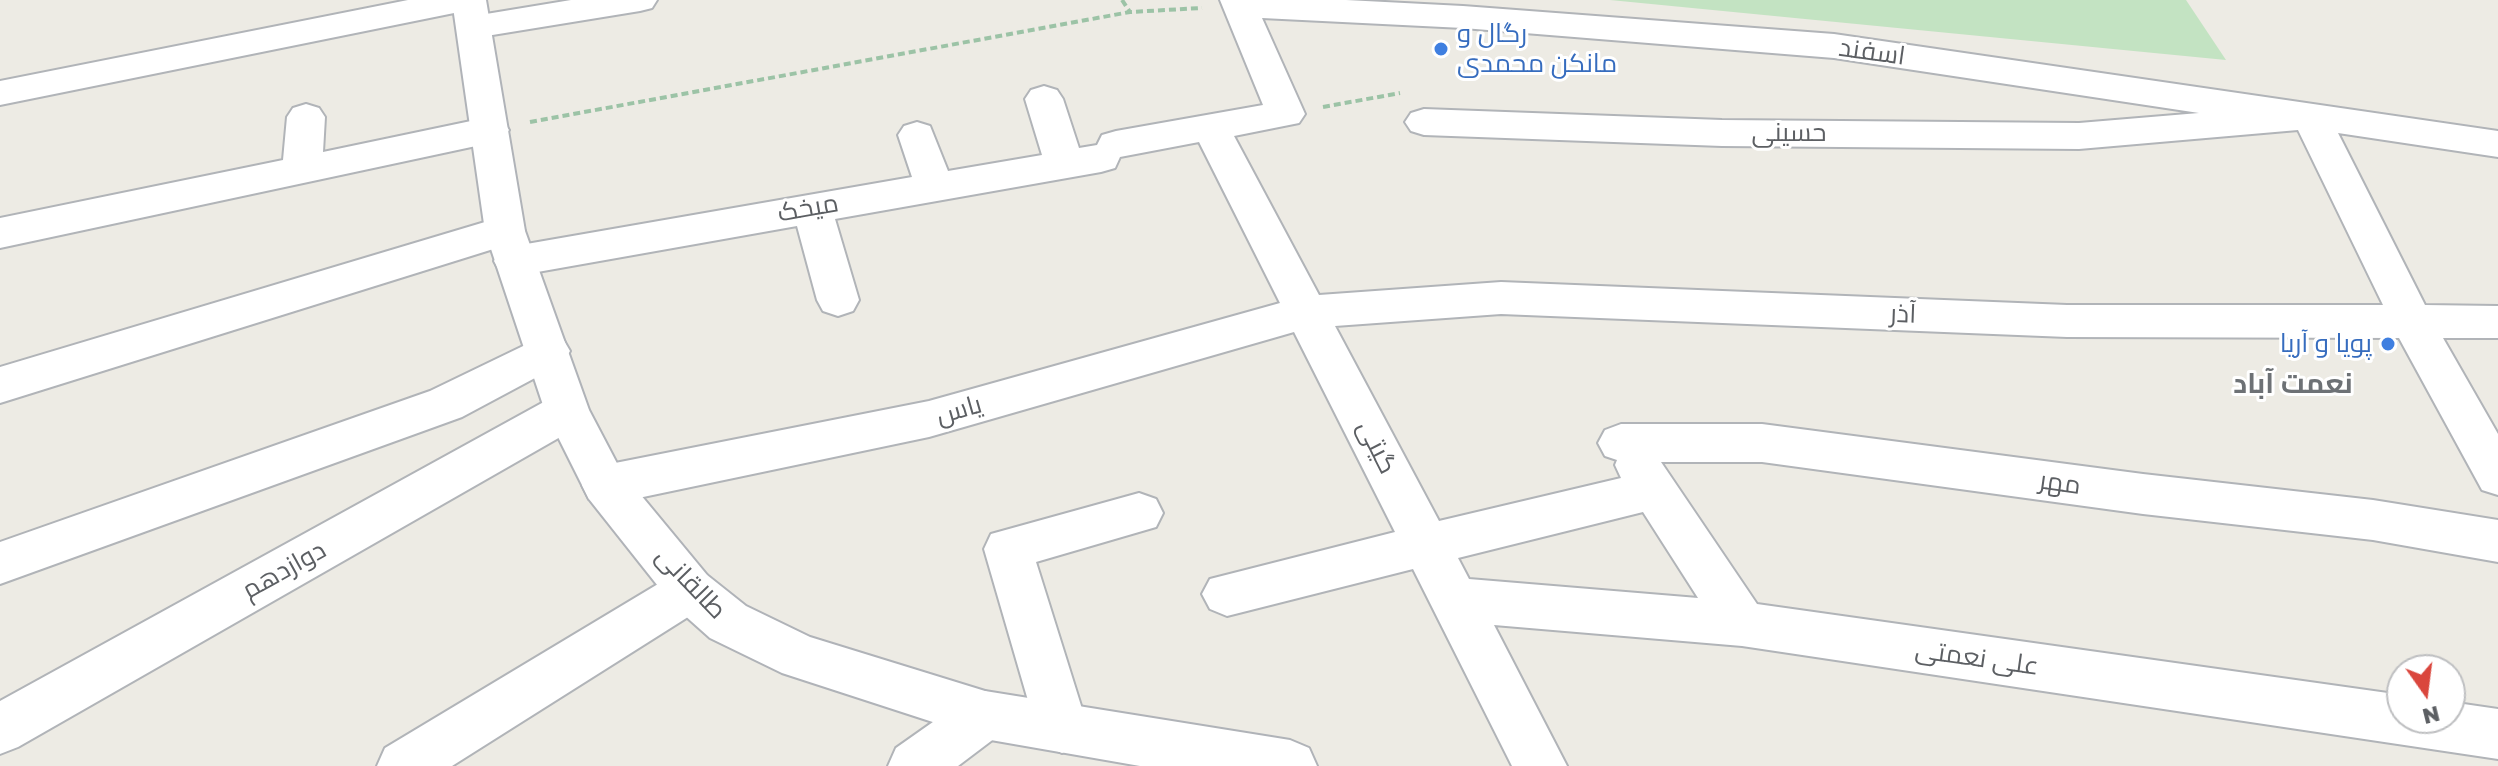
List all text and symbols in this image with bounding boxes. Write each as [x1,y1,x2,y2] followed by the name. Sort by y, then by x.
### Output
[1457,18,1617,80] place label: رگال و مانکن محمدی
[1837,32,1907,72] street label: اسفند
[1432,40,1450,58] marker: رگال و مانکن محمدی
[1751,117,1827,149] street label: حسینی
[775,187,841,229] street label: میخک
[1889,298,1917,330] street label: آذر
[2280,328,2372,360] place label: پویا و آریا
[2379,335,2397,353] marker: پویا و آریا
[2233,367,2353,401] district label: نعمت آباد
[933,389,985,431] street label: یاس
[1350,415,1404,479] street label: گیتی
[2037,465,2083,501] street label: مهر
[237,534,331,606] street label: دوازدهم
[649,540,733,626] street label: طالقانی
[1913,634,2041,682] street label: علی نعمتی
[2386,654,2466,734] north arrow
[2420,701,2443,731] text: N

